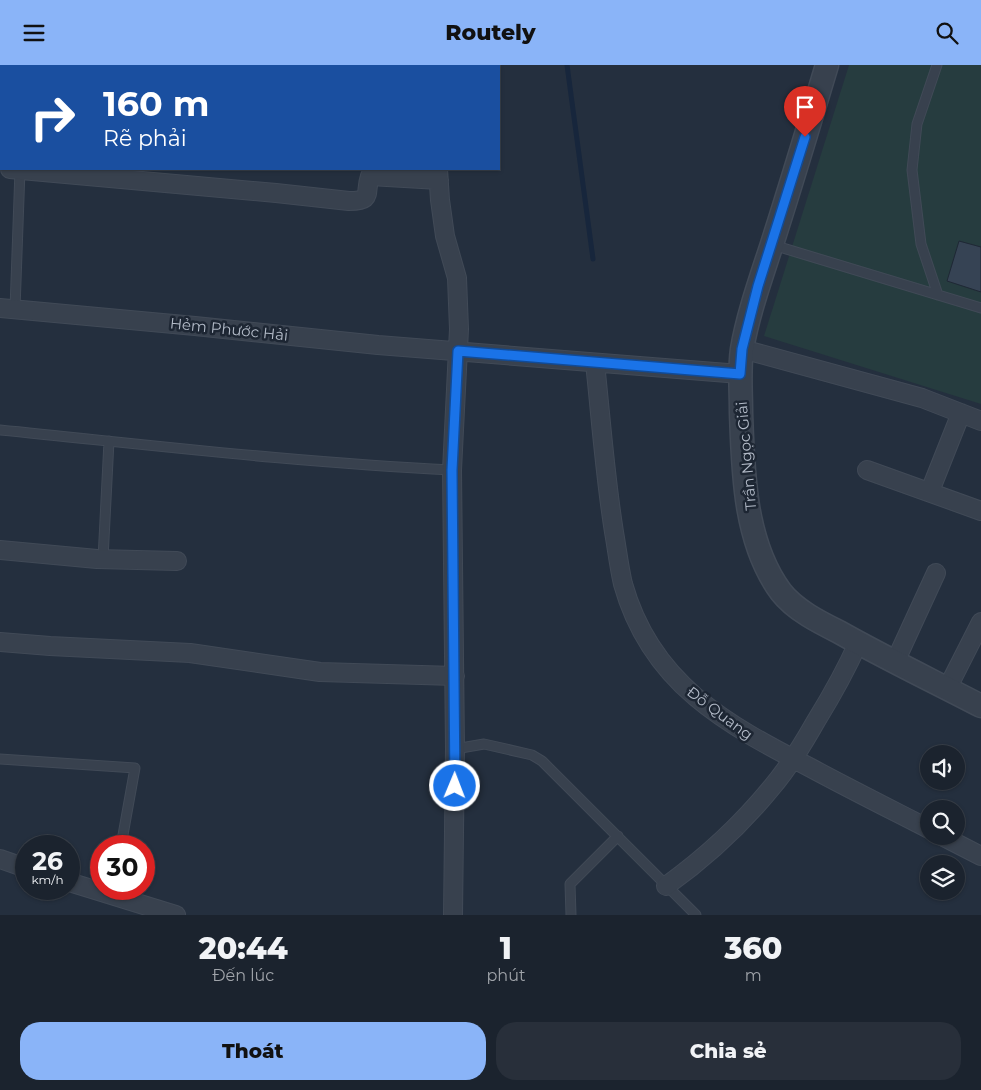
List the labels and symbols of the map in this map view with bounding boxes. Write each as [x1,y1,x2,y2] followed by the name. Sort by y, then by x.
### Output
[784,86,826,137] pin
[169,313,289,345] street label: Hẻm Phước Hải
[732,401,760,511] street label: Trần Ngọc Giải
[683,682,757,744] street label: Đỗ Quang
[428,759,480,811] position arrow
[90,835,155,900] speed limit sign: 30

